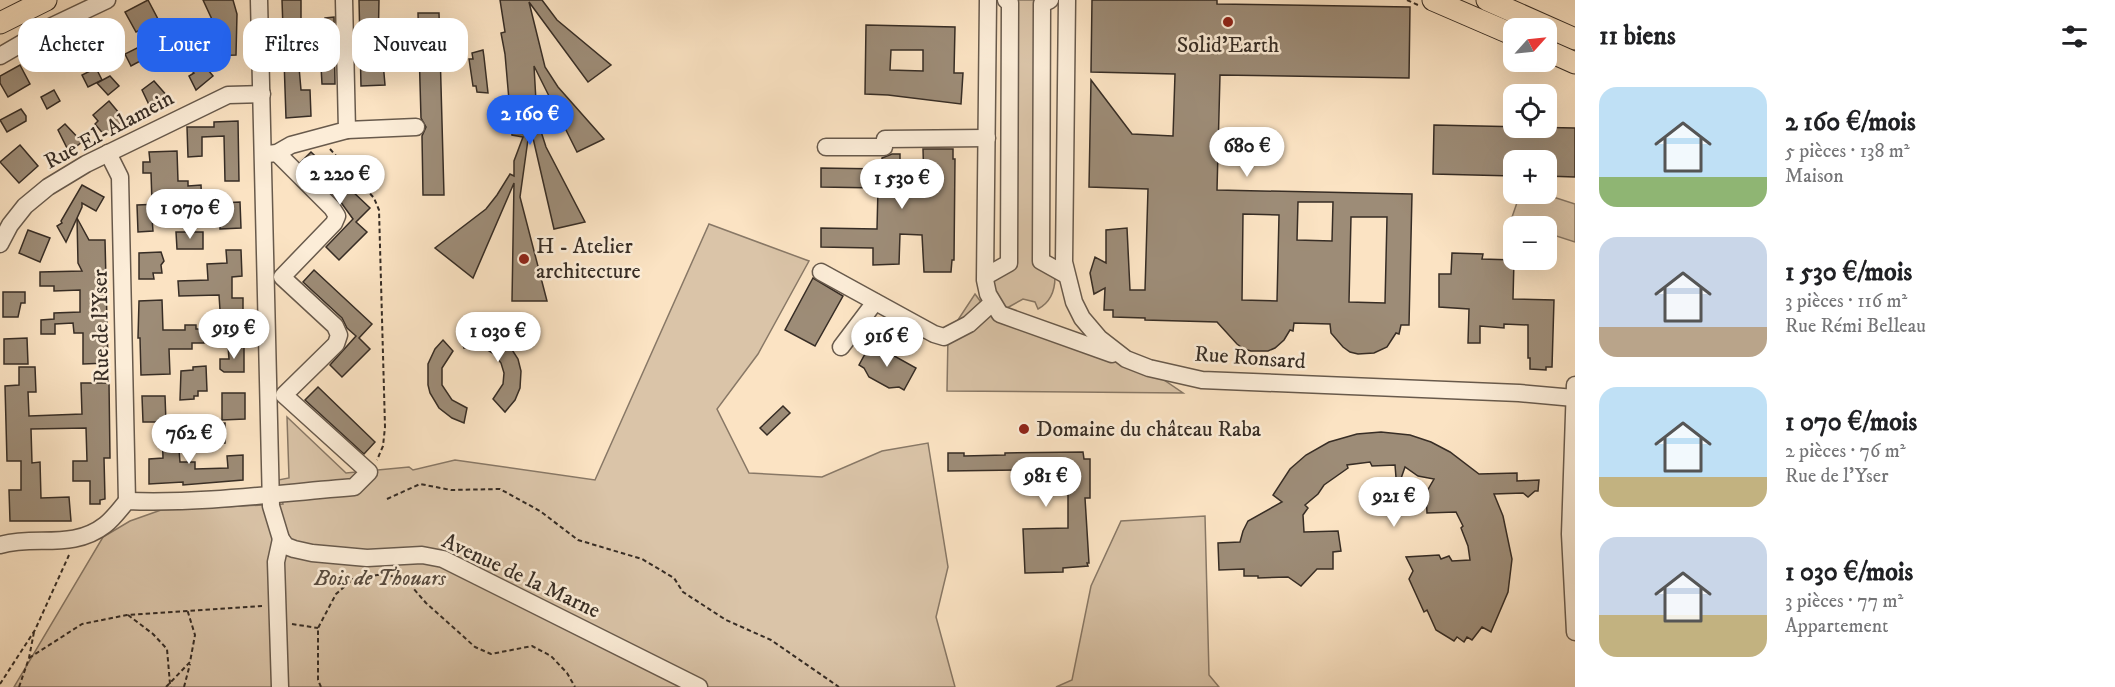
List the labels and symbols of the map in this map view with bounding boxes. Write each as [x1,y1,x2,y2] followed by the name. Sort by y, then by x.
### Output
[1221,15,1235,29] marker: Solid'Earth
[1503,18,1557,72] north arrow
[1177,32,1280,59] place label: Solid'Earth
[40,84,179,175] street label: Rue El-Alamein
[475,95,585,146] pin: 2 160 €
[1205,127,1289,178] pin: 680 €
[285,155,395,206] pin: 2 220 €
[847,159,957,210] pin: 1 530 €
[135,189,245,240] pin: 1 070 €
[536,233,641,285] place label: H - Atelier architecture
[517,252,531,266] marker: H - Atelier architecture
[86,268,115,383] street label: Rue de l'Yser
[192,309,276,360] pin: 919 €
[443,312,553,363] pin: 1 030 €
[845,317,929,368] pin: 916 €
[1193,341,1307,375] street label: Rue Ronsard
[147,414,231,465] pin: 762 €
[1036,416,1262,443] place label: Domaine du château Raba
[1017,422,1031,436] marker: Domaine du château Raba
[1004,457,1088,508] pin: 981 €
[1352,477,1436,528] pin: 921 €
[437,527,605,625] street label: Avenue de la Marne
[313,565,447,592] park label: Bois de Thouars

